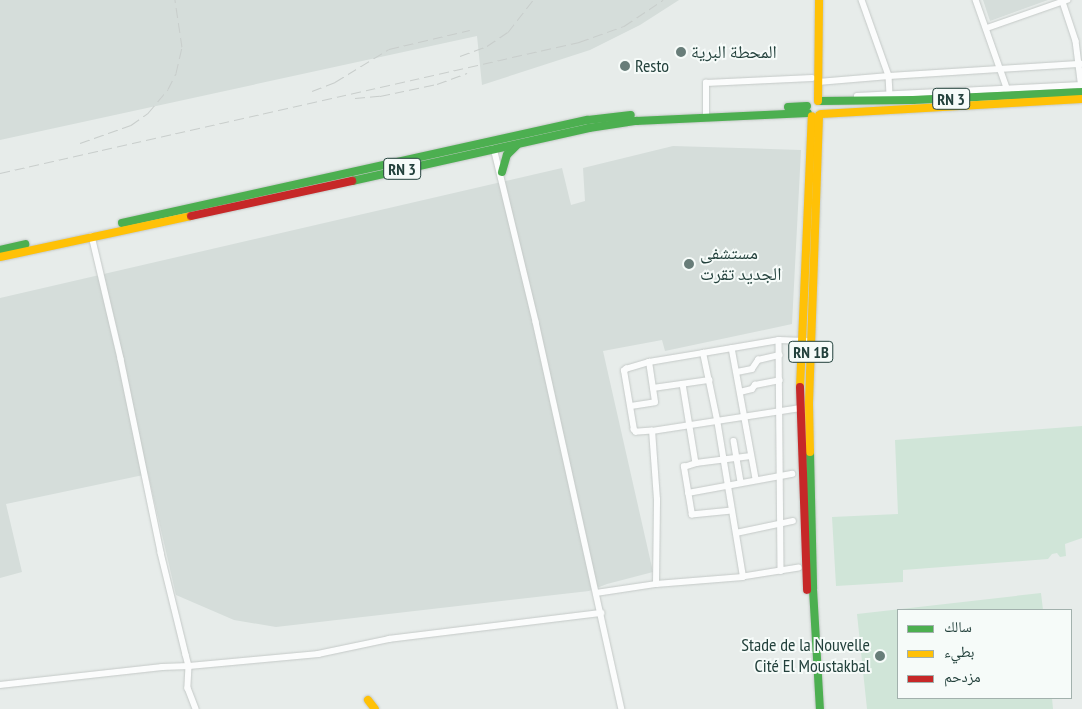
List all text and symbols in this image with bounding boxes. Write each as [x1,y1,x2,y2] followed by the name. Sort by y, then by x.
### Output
[691,41,777,63] place label: المحطة البرية
[675,46,687,58] marker: المحطة البرية
[635,55,669,77] place label: Resto
[619,60,631,72] marker: Resto
[931,86,971,112] road number: RN 3
[382,156,422,182] road number: RN 3
[700,243,781,286] place label: مستشفى الجديد تقرت
[682,257,696,271] marker: مستشفى الجديد تقرت
[787,338,835,366] road number: RN 1B
[897,609,1072,699] legend
[944,617,972,636] text: سالك
[741,635,870,678] place label: Stade de la Nouvelle Cité El Moustakbal
[944,642,974,661] text: بطيء
[874,650,886,662] marker: Stade de la Nouvelle Cité El Moustakbal
[944,667,981,686] text: مزدحم

